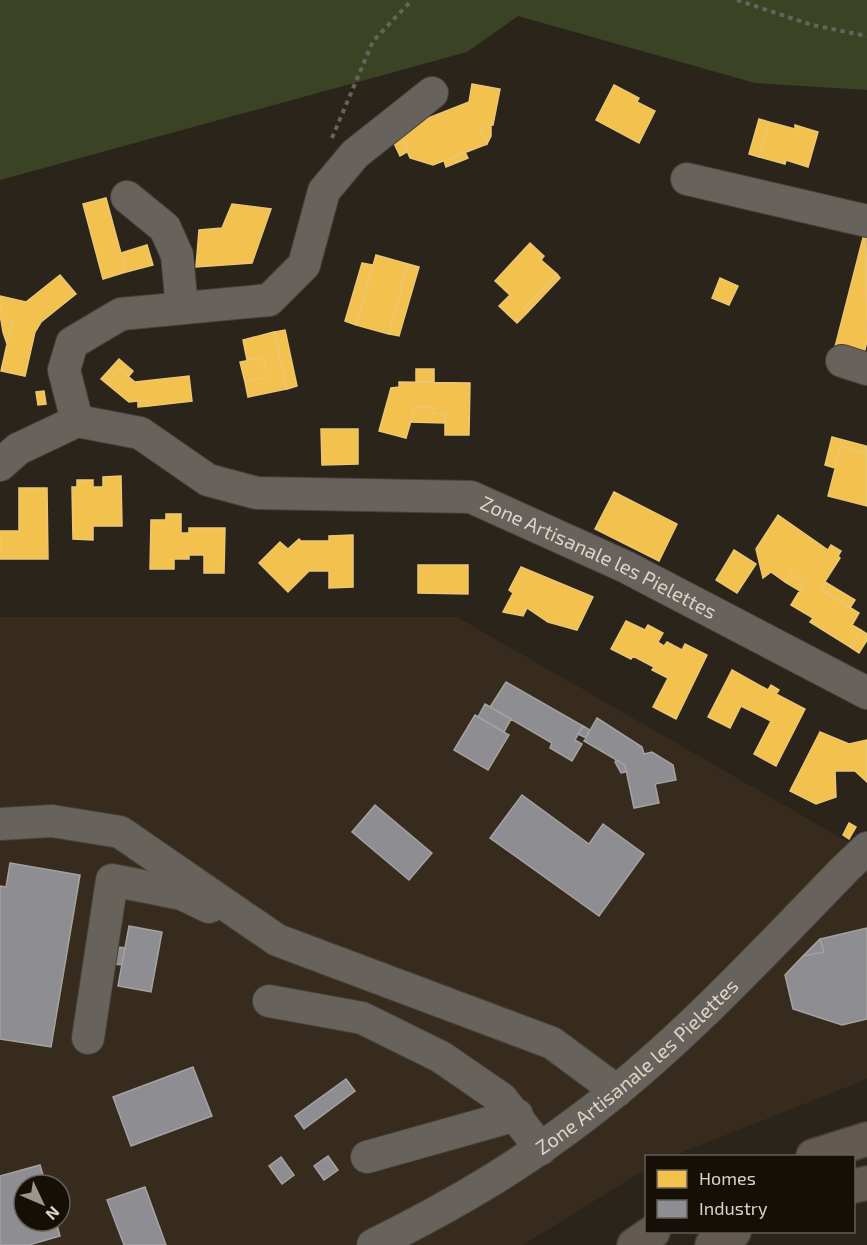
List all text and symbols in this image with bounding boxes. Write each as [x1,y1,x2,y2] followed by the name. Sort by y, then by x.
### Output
[477,490,721,623] street label: Zone Artisanale les Pielettes
[531,973,742,1159] street label: Zone Artisanale les Pielettes
[645,1155,855,1233] legend
[699,1167,756,1189] text: Homes
[12,1173,72,1233] north arrow
[699,1197,768,1219] text: Industry
[42,1203,64,1225] text: N

